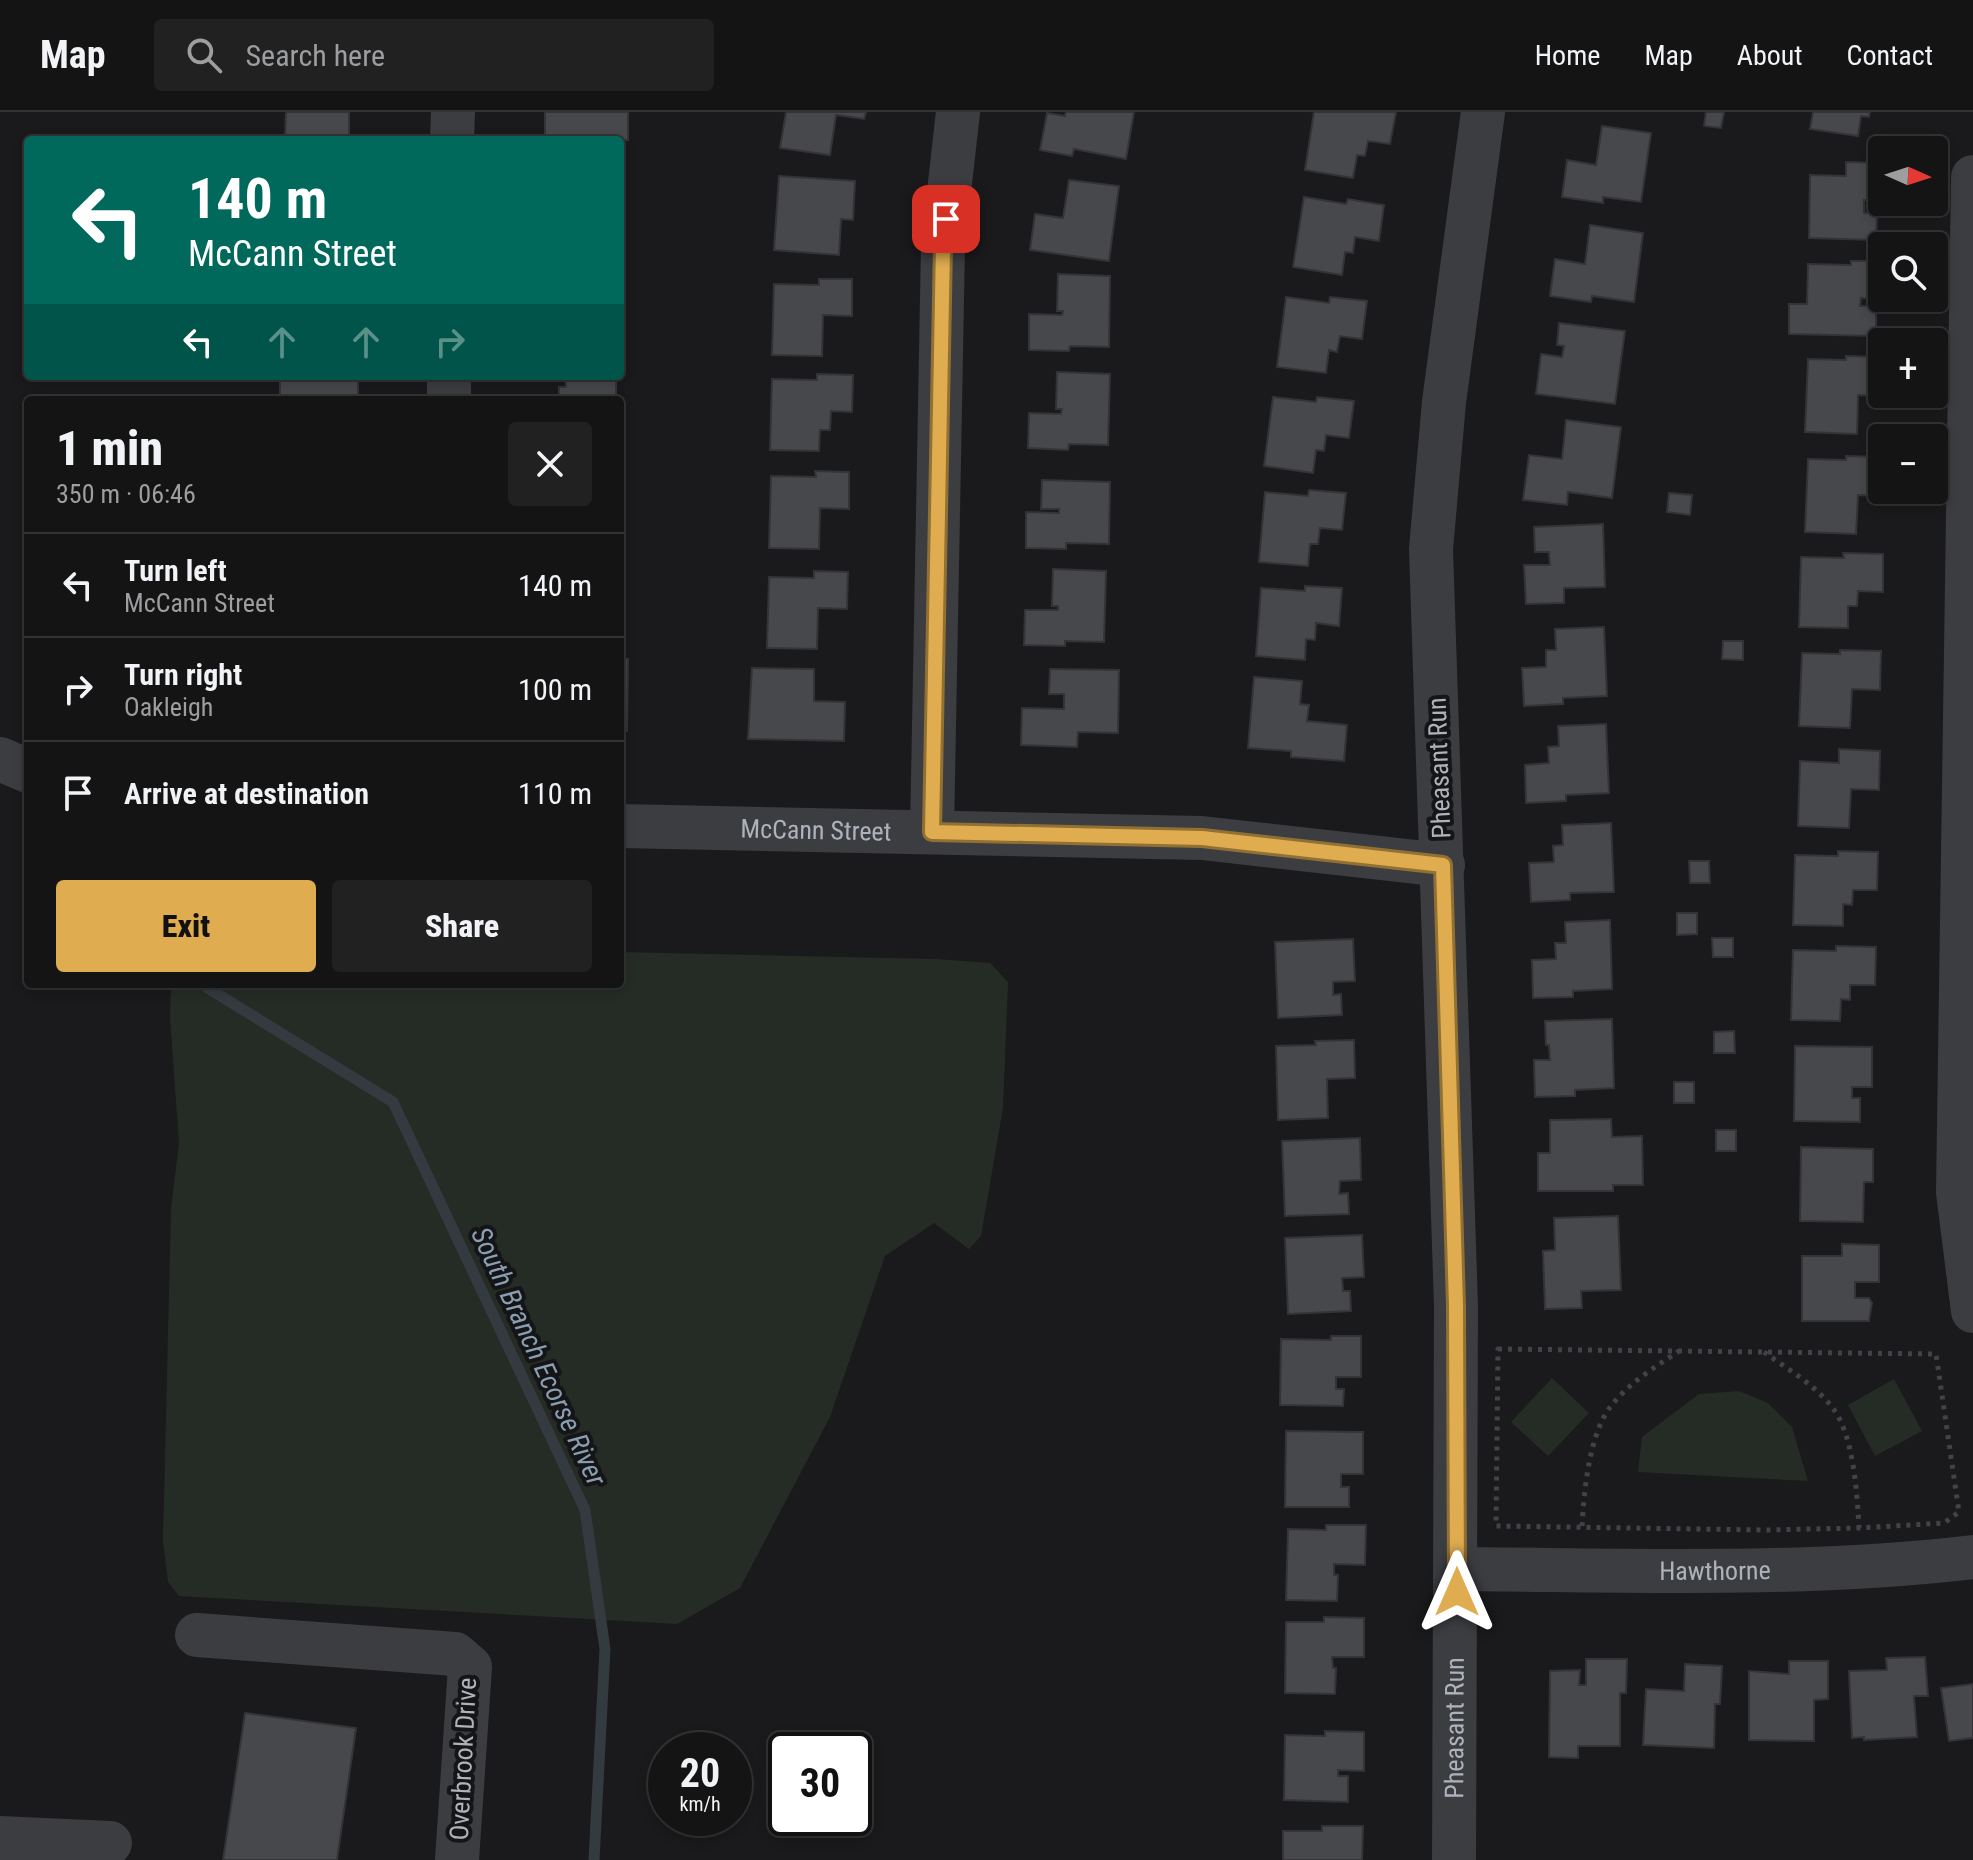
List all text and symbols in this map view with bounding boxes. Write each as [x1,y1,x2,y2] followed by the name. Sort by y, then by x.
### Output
[154,19,714,91] search box
[40,33,106,77] text: Map
[182,33,226,77] icon: search
[246,38,385,73] text: Search here
[1535,39,1600,72] text: Home
[1644,39,1693,72] text: Map
[1737,39,1803,72] text: About
[1847,39,1933,72] text: Contact
[1868,136,1948,216] north arrow
[1868,136,1948,504] map controls
[188,166,327,232] text: 140 m
[56,168,160,272] icon: left
[912,185,980,253] pin
[924,197,968,241] icon: arrive
[1868,232,1948,312] button: search
[188,233,397,275] text: McCann Street
[176,320,220,364] icon: left
[260,320,304,364] icon: ahead
[344,320,388,364] icon: ahead
[428,320,472,364] icon: right
[1868,328,1948,408] button: +
[56,420,163,477] text: 1 min
[508,422,592,506] button: close
[1868,424,1948,504] button: −
[56,479,196,509] text: 350 m · 06:46
[124,553,227,588] text: Turn left
[56,563,100,607] icon: left
[518,568,592,603] text: 140 m
[124,588,275,618] text: McCann Street
[124,657,242,692] text: Turn right
[56,667,100,711] icon: right
[518,672,592,707] text: 100 m
[124,692,213,722] text: Oakleigh
[1422,697,1456,839] street label: Pheasant Run
[56,771,100,815] icon: arrive
[124,776,369,811] text: Arrive at destination
[518,776,592,811] text: 110 m
[740,813,892,847] street label: McCann Street
[56,880,316,972] button: Exit
[332,880,592,972] button: Share
[464,1222,613,1491] water label: South Branch Ecorse River
[1415,1550,1499,1634] position arrow
[1659,1555,1771,1586] street label: Hawthorne
[1439,1657,1470,1799] street label: Pheasant Run
[444,1677,482,1841] street label: Overbrook Drive
[768,1732,872,1836] speed limit sign: 30
[680,1750,720,1797] text: 20
[679,1792,721,1816] text: km/h

